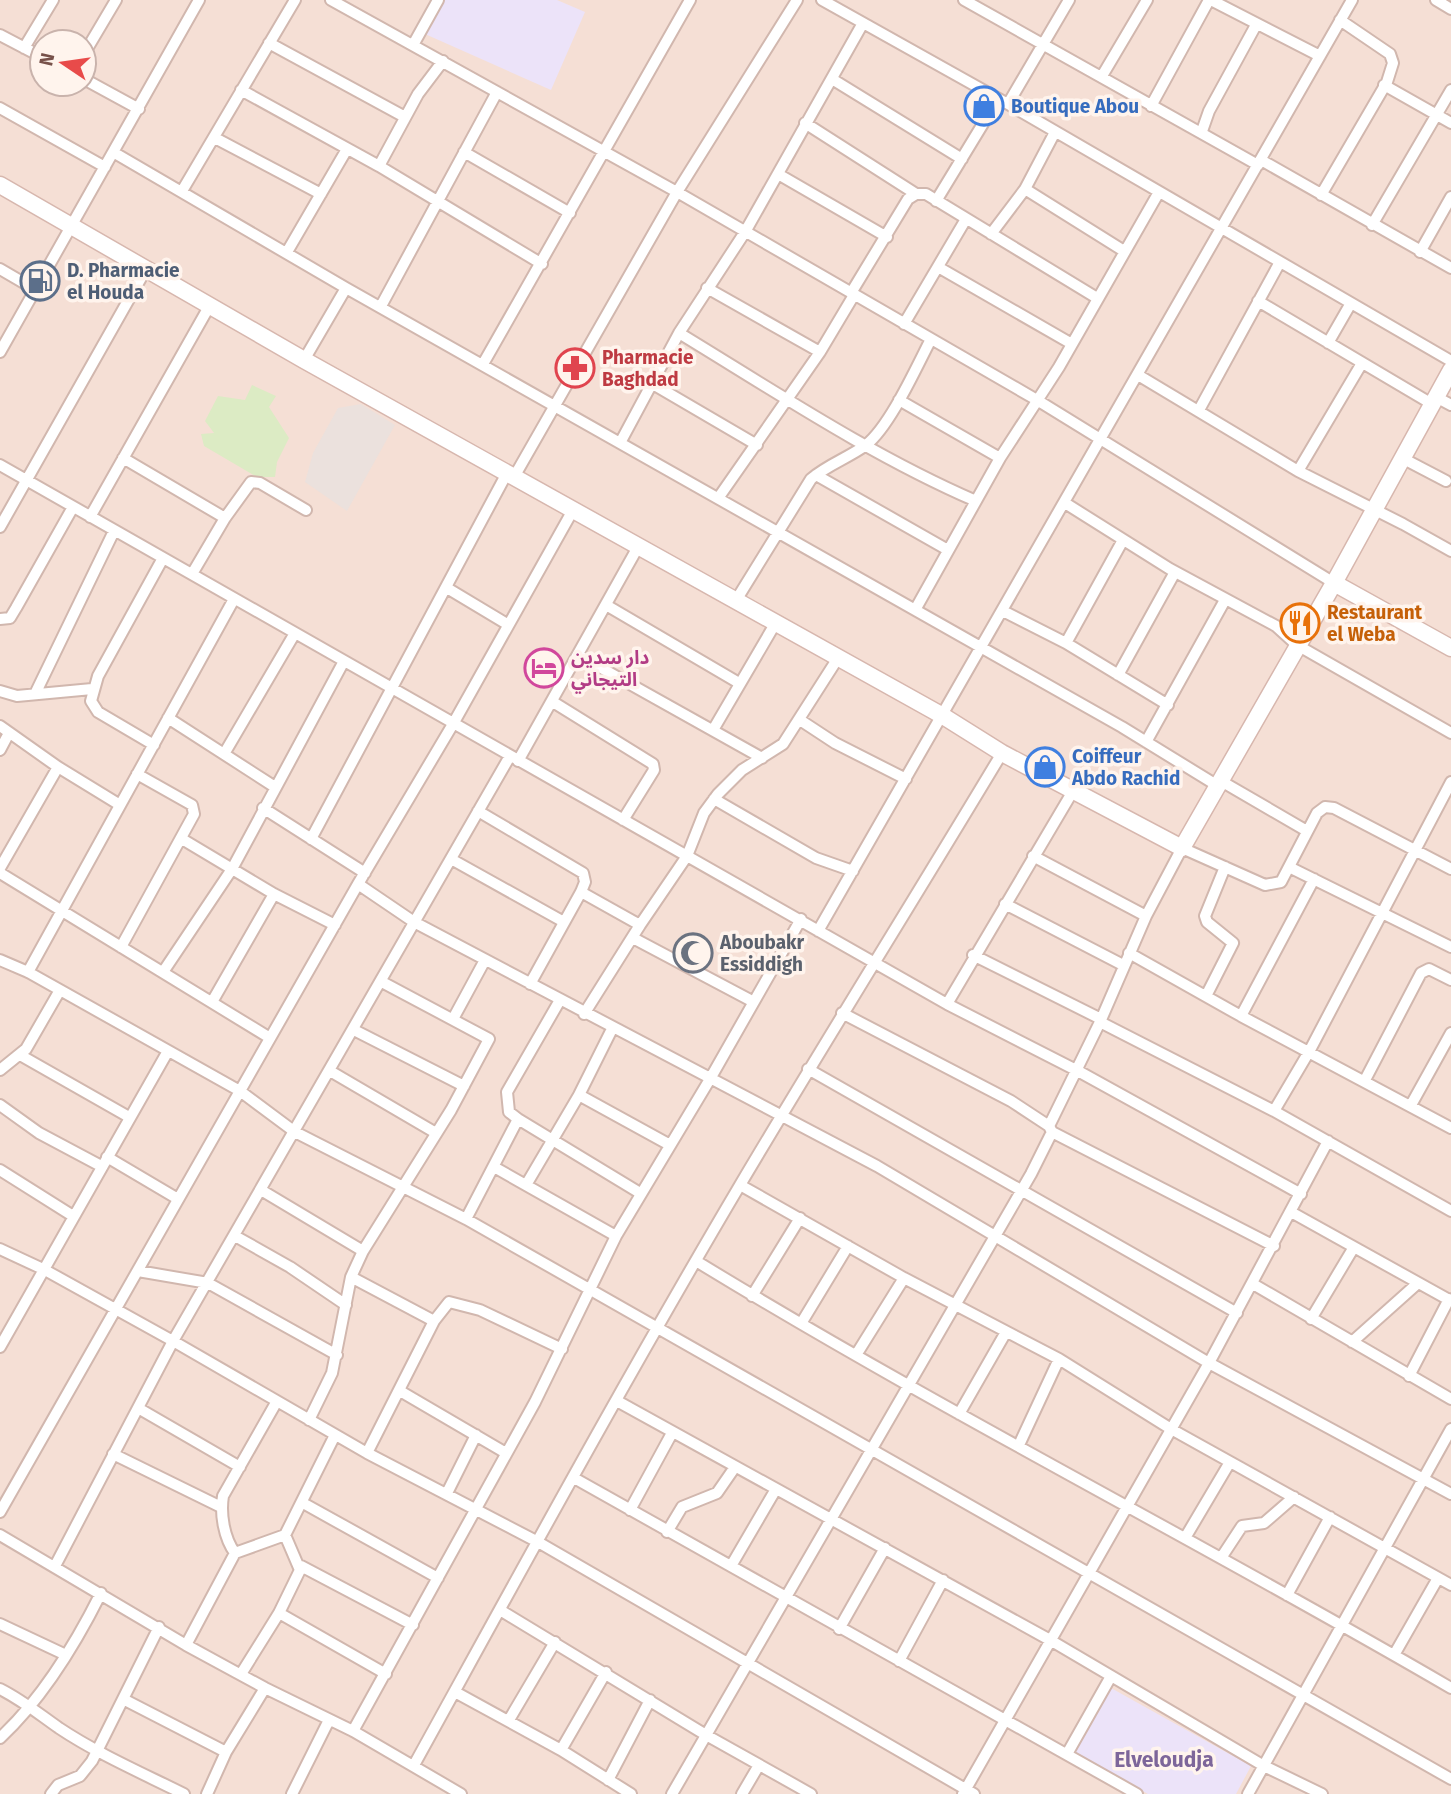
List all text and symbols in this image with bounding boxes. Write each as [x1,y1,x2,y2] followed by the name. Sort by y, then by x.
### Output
[28,28,98,98] north arrow
[34,51,60,68] text: N
[963,85,1005,127] shop icon: Boutique Abou
[1011,95,1139,118] place label: Boutique Abou
[67,259,179,304] place label: D. Pharmacie el Houda
[19,260,61,302] fuel station icon: D. Pharmacie el Houda
[602,346,693,391] place label: Pharmacie Baghdad
[554,347,596,389] pharmacy icon: Pharmacie Baghdad
[1327,601,1423,646] place label: Restaurant el Weba
[1279,602,1321,644] restaurant icon: Restaurant el Weba
[571,646,649,694] place label: دار سدين التيجاني
[523,647,565,689] hotel icon: دار سدين التيجاني
[1071,745,1180,790] place label: Coiffeur Abdo Rachid
[1024,746,1066,788] shop icon: Coiffeur Abdo Rachid
[719,931,805,976] place label: Aboubakr Essiddigh
[672,932,714,974] mosque icon: Aboubakr Essiddigh
[1114,1747,1214,1773] district label: Elveloudja

